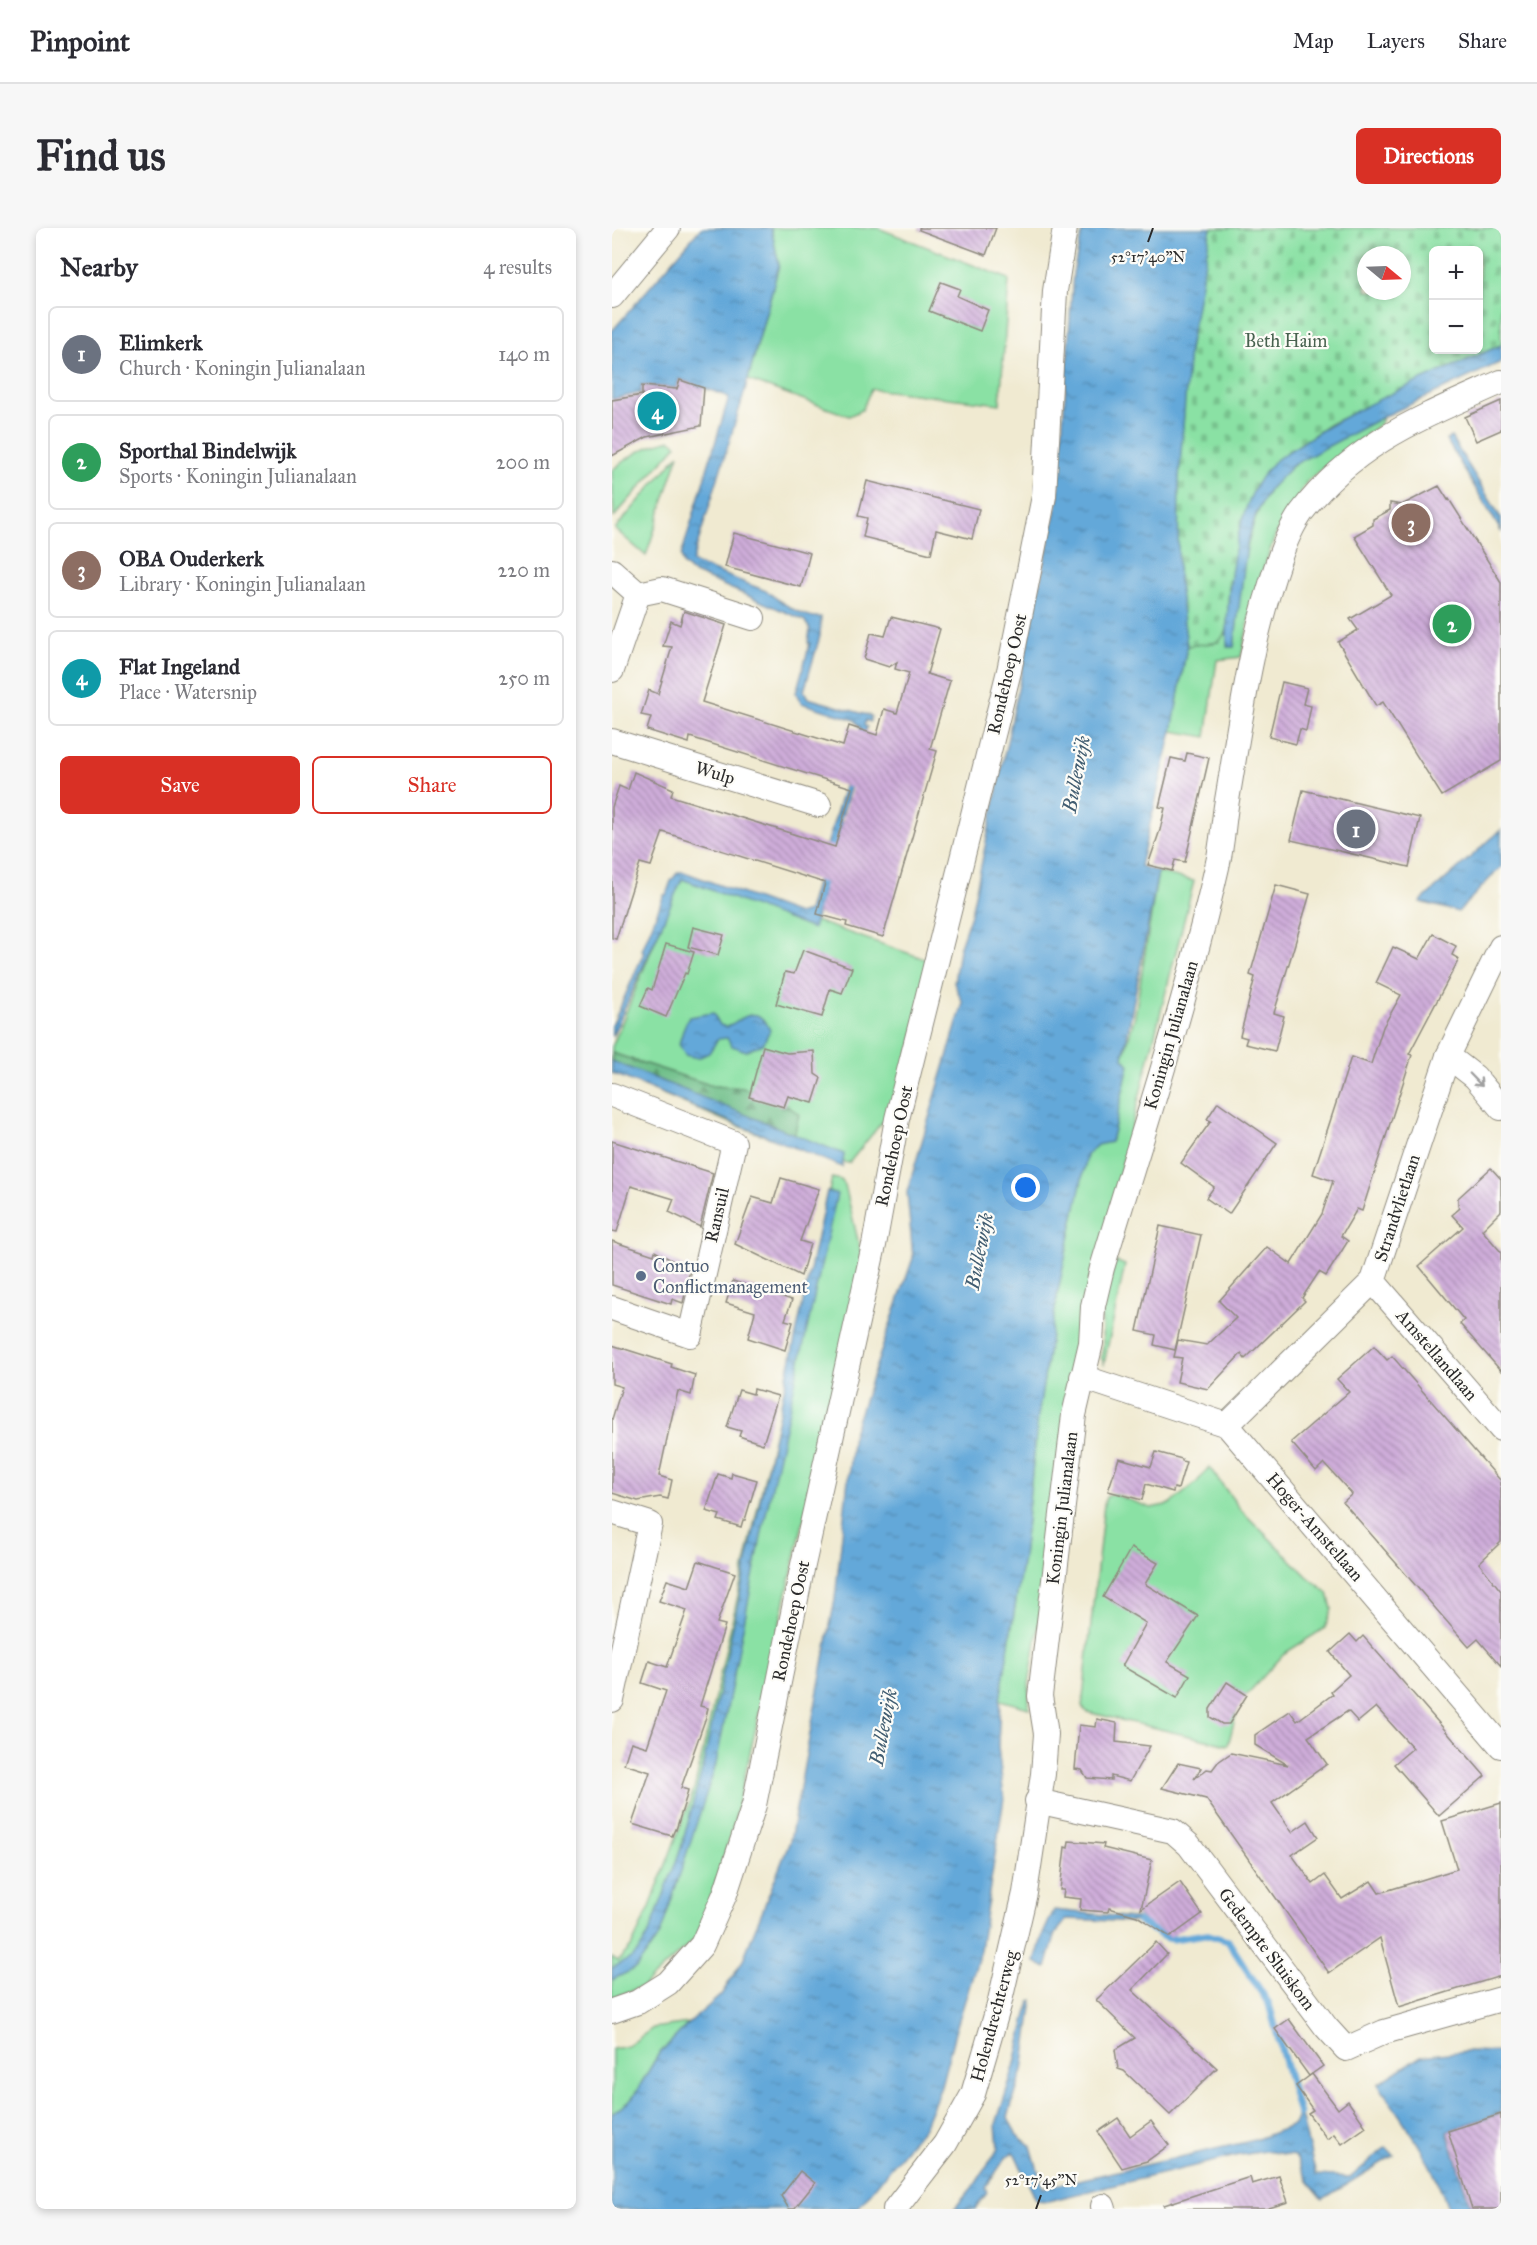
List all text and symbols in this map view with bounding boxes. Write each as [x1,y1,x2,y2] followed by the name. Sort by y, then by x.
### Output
[30,24,130,59] text: Pinpoint
[1293,28,1334,54] text: Map
[1367,28,1425,54] text: Layers
[1458,28,1507,54] text: Share
[1356,128,1501,184] button: Directions
[36,130,166,182] text: Find us
[1357,246,1411,300] north arrow
[1429,246,1483,354] map controls
[1429,246,1483,300] button: +
[1111,248,1185,266] text: 52°17'40"N
[60,251,138,283] text: Nearby
[483,255,552,279] text: 4 results
[1429,300,1483,354] button: −
[119,329,203,356] text: Elimkerk
[1245,330,1327,352] park label: Beth Haim
[78,342,85,366] text: 1
[498,342,550,366] text: 140 m
[119,356,366,380] text: Church · Koningin Julianalaan
[638,388,676,434] pin: 4
[119,437,296,464] text: Sporthal Bindelwijk
[77,450,86,474] text: 2
[496,450,550,474] text: 200 m
[119,464,357,488] text: Sports · Koningin Julianalaan
[1392,500,1430,546] pin: 3
[119,545,264,572] text: OBA Ouderkerk
[78,558,86,582] text: 3
[498,558,550,582] text: 220 m
[119,572,366,596] text: Library · Koningin Julianalaan
[1432,602,1472,646] pin: 2
[982,611,1032,737] street label: Rondehoep Oost
[119,653,240,680] text: Flat Ingeland
[76,666,87,690] text: 4
[498,666,550,690] text: 250 m
[119,680,257,704] text: Place · Watersnip
[1057,734,1095,815] water label: Bullewijk
[60,756,300,814] button: Save
[312,756,552,814] button: Share
[693,757,737,789] street label: Wulp
[1336,806,1376,852] pin: 1
[1139,958,1204,1112] street label: Koningin Julianalaan
[1469,1073,1483,1088] one-way arrow
[870,1083,918,1209] street label: Rondehoep Oost
[1369,1151,1425,1265] street label: Strandvlietlaan
[1011,1173,1040,1202] your location
[700,1185,734,1245] street label: Ransuil
[960,1211,998,1292] water label: Bullewijk
[653,1255,808,1299] place label: Contuo Conflictmanagement
[634,1269,648,1283] marker: Contuo Conflictmanagement
[1391,1304,1483,1405] street label: Amstellandlaan
[1042,1430,1083,1586] street label: Koningin Julianalaan
[1261,1468,1368,1587] street label: Hoger-Amstellaan
[767,1558,815,1684] street label: Rondehoep Oost
[864,1687,902,1768] water label: Bullewijk
[1214,1883,1320,2015] street label: Gedempte Sluiskom
[966,1947,1023,2085] street label: Holendrechterweg
[1005,2171,1078,2189] text: 52°17'45"N

